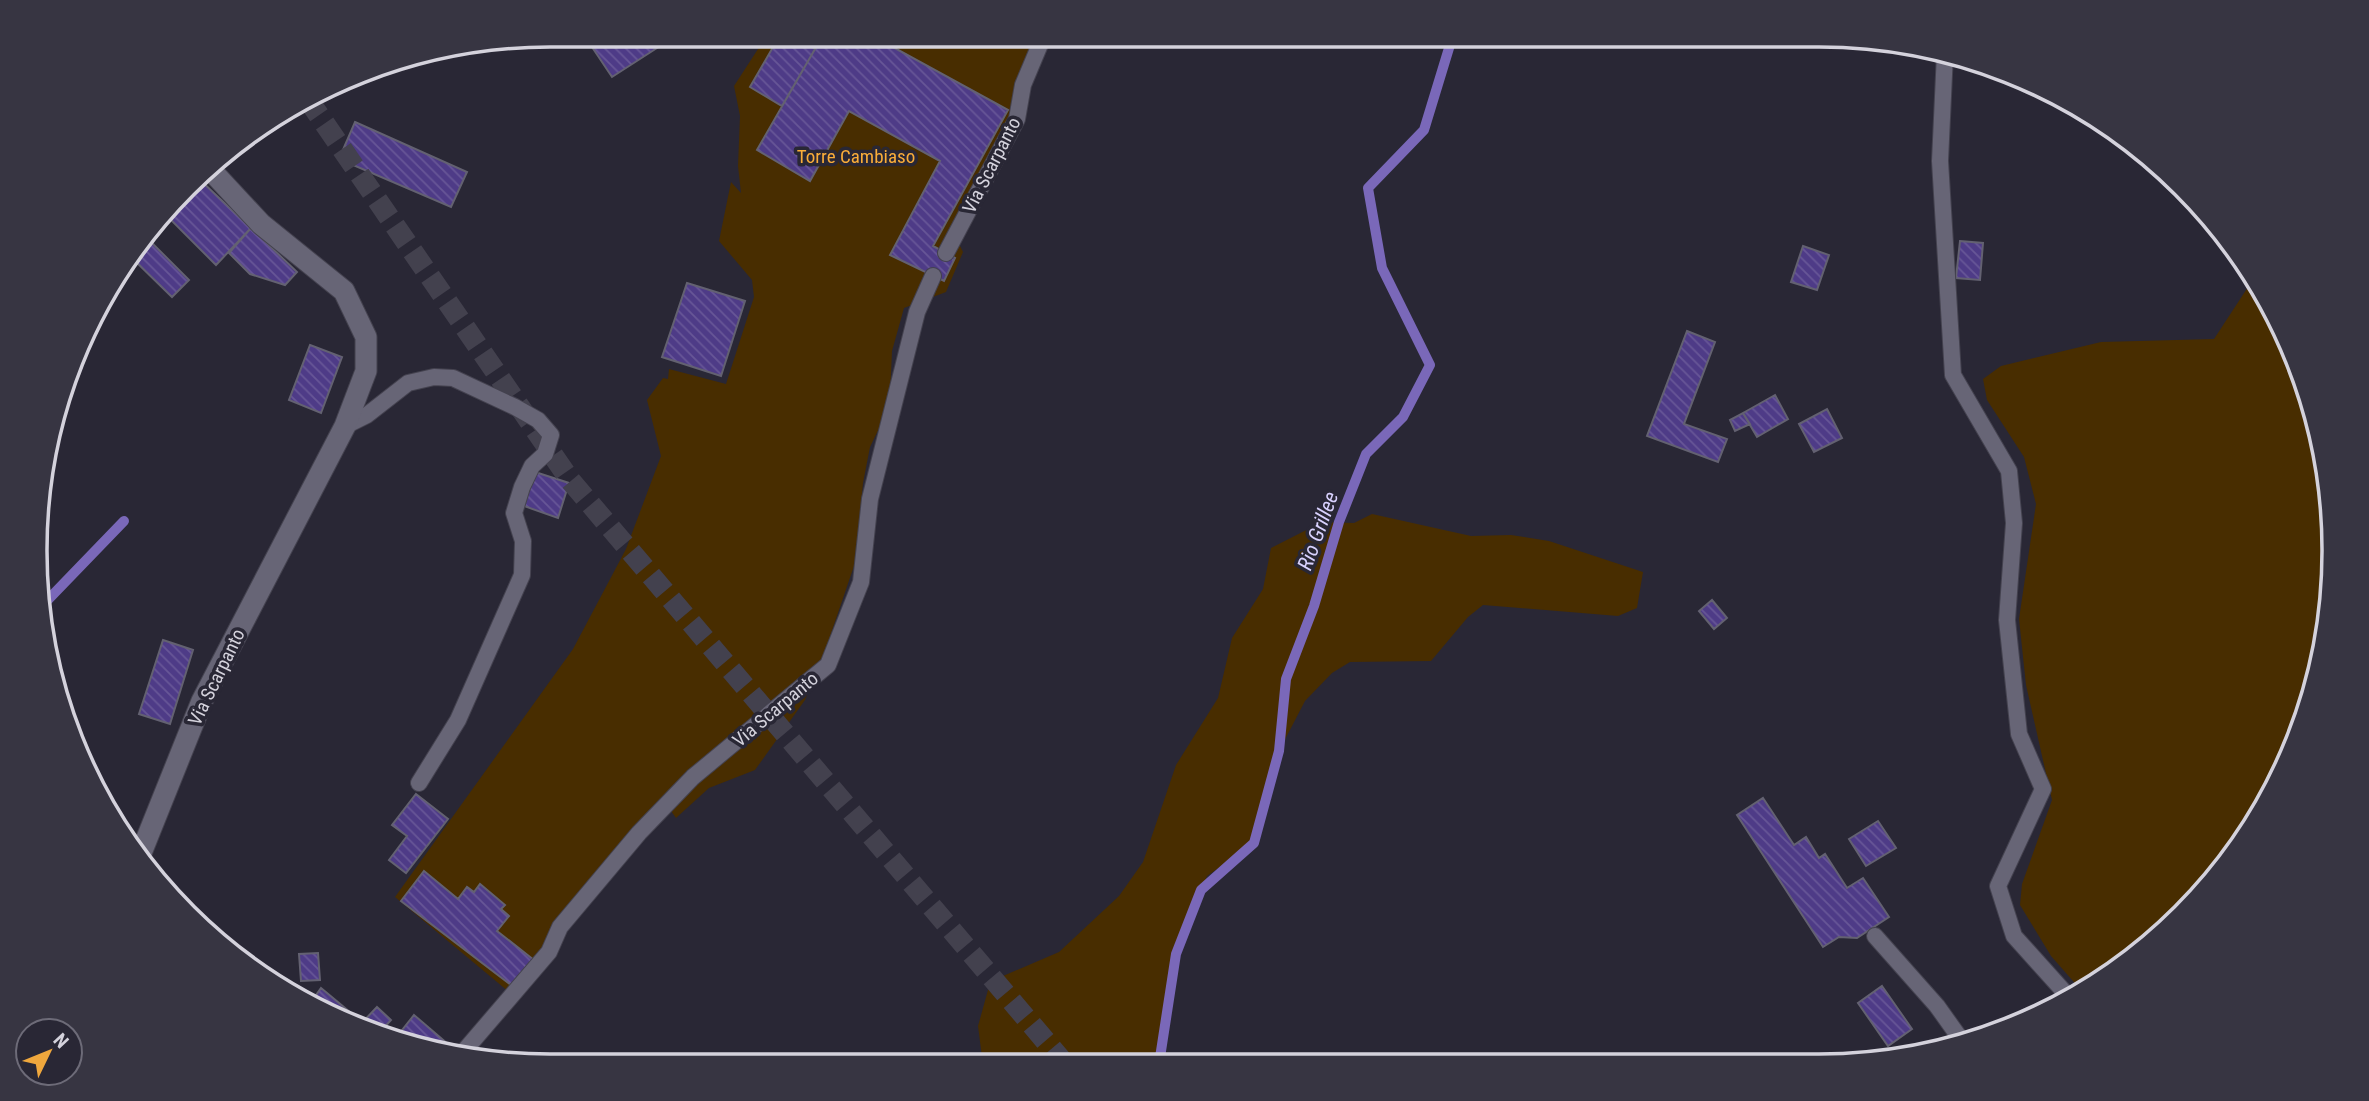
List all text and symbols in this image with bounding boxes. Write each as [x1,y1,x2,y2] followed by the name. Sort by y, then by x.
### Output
[957,113,1025,217] street label: Via Scarpanto
[797,145,915,168] park label: Torre Cambiaso
[1293,488,1343,574] water label: Rio Grillee
[183,625,250,729] street label: Via Scarpanto
[728,667,823,752] street label: Via Scarpanto
[14,1017,84,1087] north arrow
[49,1029,73,1053] text: N

